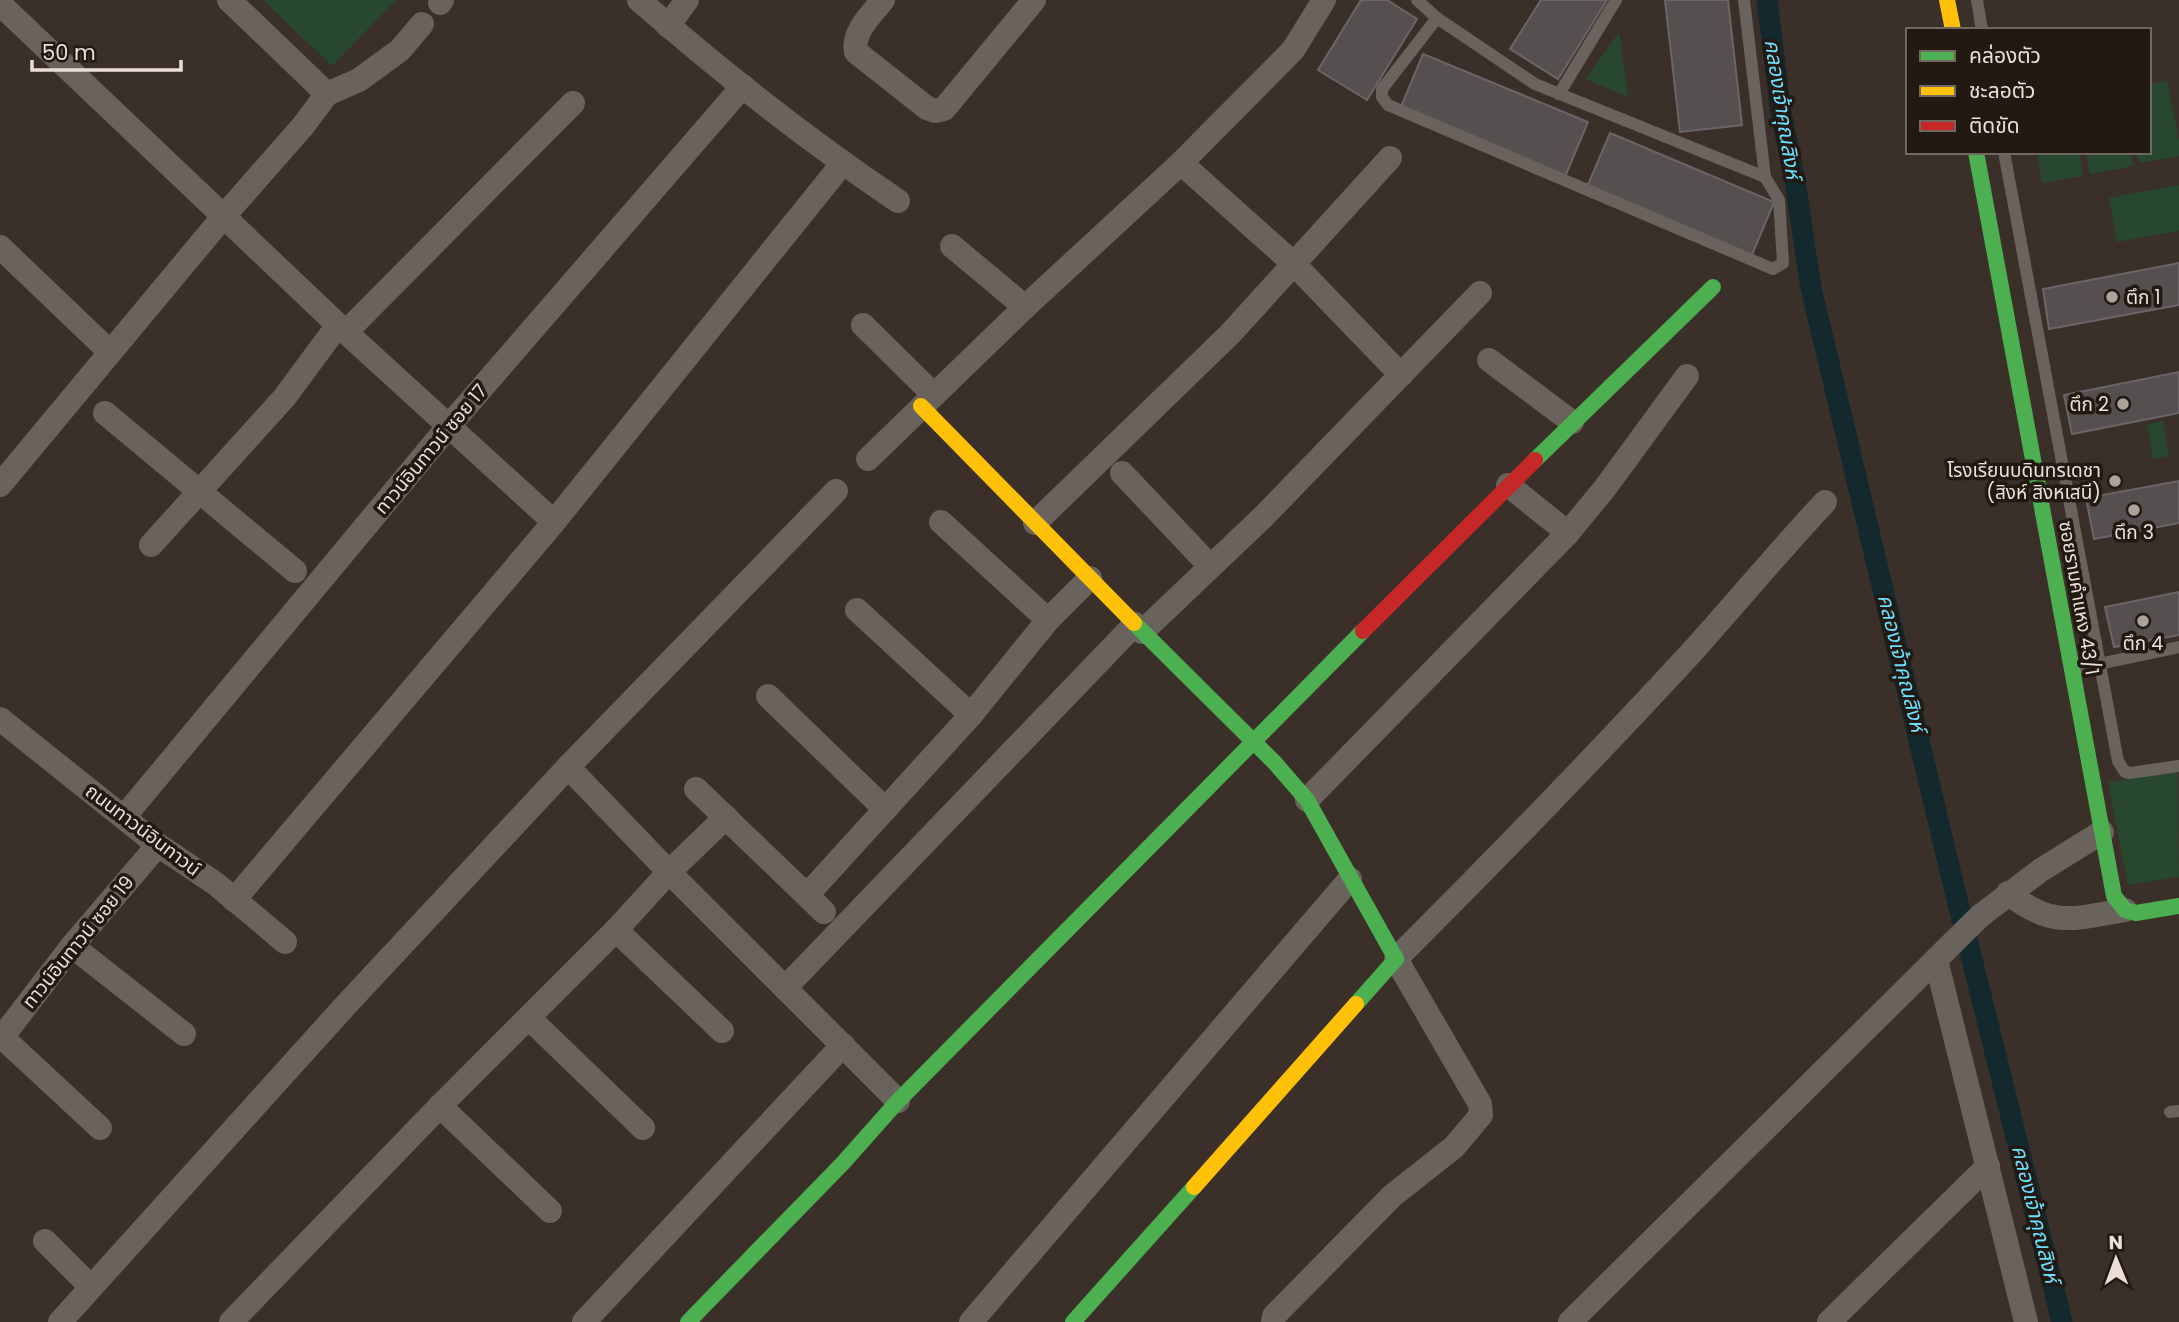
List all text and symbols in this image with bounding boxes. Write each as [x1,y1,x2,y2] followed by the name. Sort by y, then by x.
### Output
[32,28,180,72] scale bar
[1906,28,2151,154] legend
[1758,37,1809,185] water label: คลองเจ้าคุณสิงห์
[42,38,96,67] text: 50 m
[1969,41,2041,70] text: คล่องตัว
[1969,76,2035,105] text: ชะลอตัว
[1969,111,2020,140] text: ติดขัด
[2126,284,2161,311] place label: ตึก 1
[2104,289,2120,305] marker: ตึก 1
[368,378,494,520] street label: ทาวน์อินทาวน์ ซอย 17
[2070,391,2109,418] place label: ตึก 2
[2115,396,2131,412] marker: ตึก 2
[1947,457,2101,506] place label: โรงเรียนบดินทรเดชา (สิงห์ สิงหเสนี)
[2107,473,2123,489] marker: โรงเรียนบดินทรเดชา (สิงห์ สิงหเสนี)
[2126,502,2142,518] marker: ตึก 3
[2052,519,2106,677] street label: ซอยรามคำแหง 43/1
[2114,519,2154,546] place label: ตึก 3
[1871,591,1934,739] water label: คลองเจ้าคุณสิงห์
[2135,613,2151,629] marker: ตึก 4
[2123,630,2163,657] place label: ตึก 4
[80,778,206,882] street label: ถนนทาวน์อินทาวน์
[16,870,140,1014] street label: ทาวน์อินทาวน์ ซอย 19
[2005,1142,2068,1290] water label: คลองเจ้าคุณสิงห์
[2081,1224,2151,1294] north arrow
[2108,1229,2123,1256] text: N

